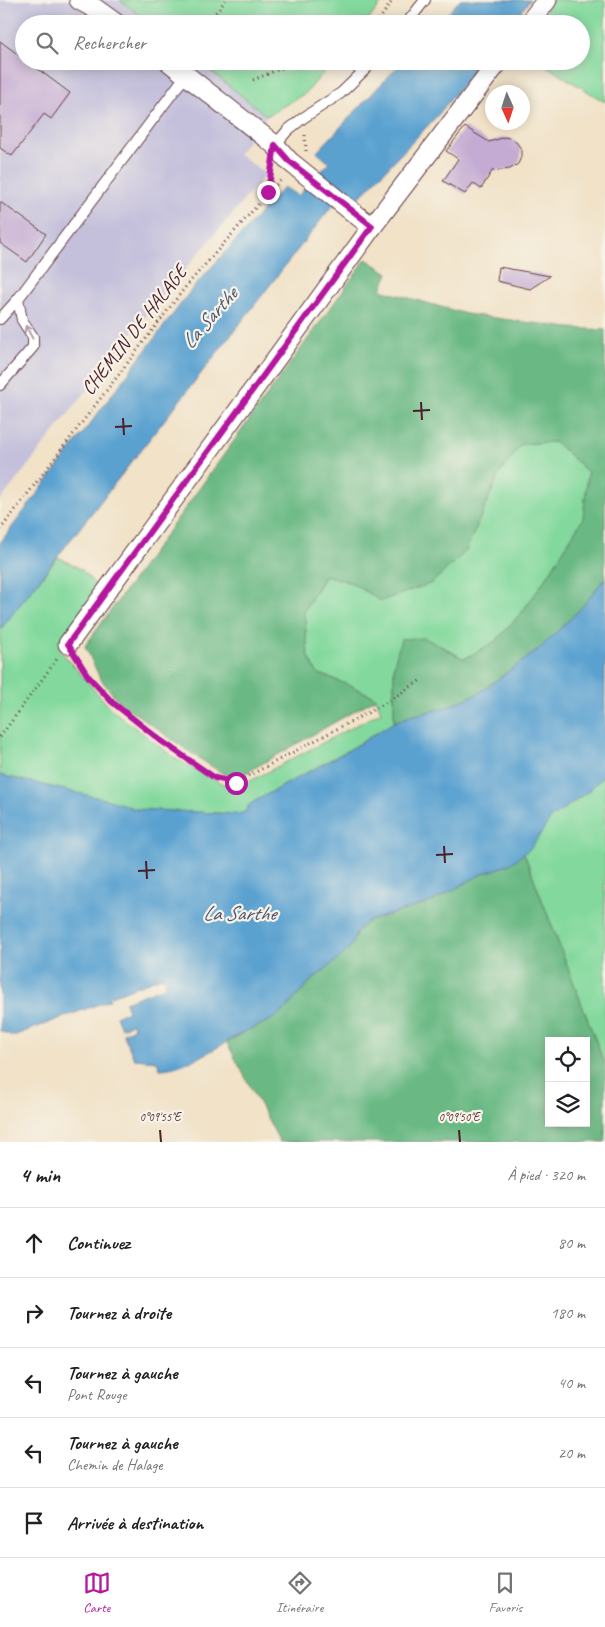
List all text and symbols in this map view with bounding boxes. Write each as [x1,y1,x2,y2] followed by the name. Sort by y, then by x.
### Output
[15,15,590,70] search box
[33,29,61,57] icon: search
[73,31,146,55] text: Rechercher
[485,85,530,130] north arrow
[257,181,280,204] route end
[75,258,194,400] street label: CHEMIN DE HALAGE
[175,280,245,354] water label: La Sarthe
[24,325,34,340] one-way arrow
[225,772,248,795] route start
[203,900,279,926] water label: La Sarthe
[545,1037,590,1127] map controls
[545,1037,590,1082] button: locate
[545,1082,590,1127] button: layers
[140,1109,182,1125] text: 0°09'55"E
[439,1109,481,1125] text: 0°09'50"E
[20,1162,60,1188] text: 4 min
[507,1165,585,1185] text: À pied · 320 m
[20,1229,48,1257] icon: ahead
[67,1231,130,1255] text: Continuez
[558,1233,585,1253] text: 80 m
[20,1299,48,1327] icon: right
[67,1301,171,1325] text: Tournez à droite
[551,1303,585,1323] text: 180 m
[67,1361,178,1385] text: Tournez à gauche
[20,1369,48,1397] icon: left
[558,1373,585,1393] text: 40 m
[67,1385,126,1405] text: Pont Rouge
[67,1431,178,1455] text: Tournez à gauche
[20,1439,48,1467] icon: left
[558,1443,585,1463] text: 20 m
[67,1455,162,1475] text: Chemin de Halage
[20,1509,48,1537] icon: arrive
[67,1511,203,1535] text: Arrivée à destination
[83,1569,111,1616] tab: Carte
[276,1569,323,1616] tab: Itinéraire
[489,1569,522,1616] tab: Favoris

